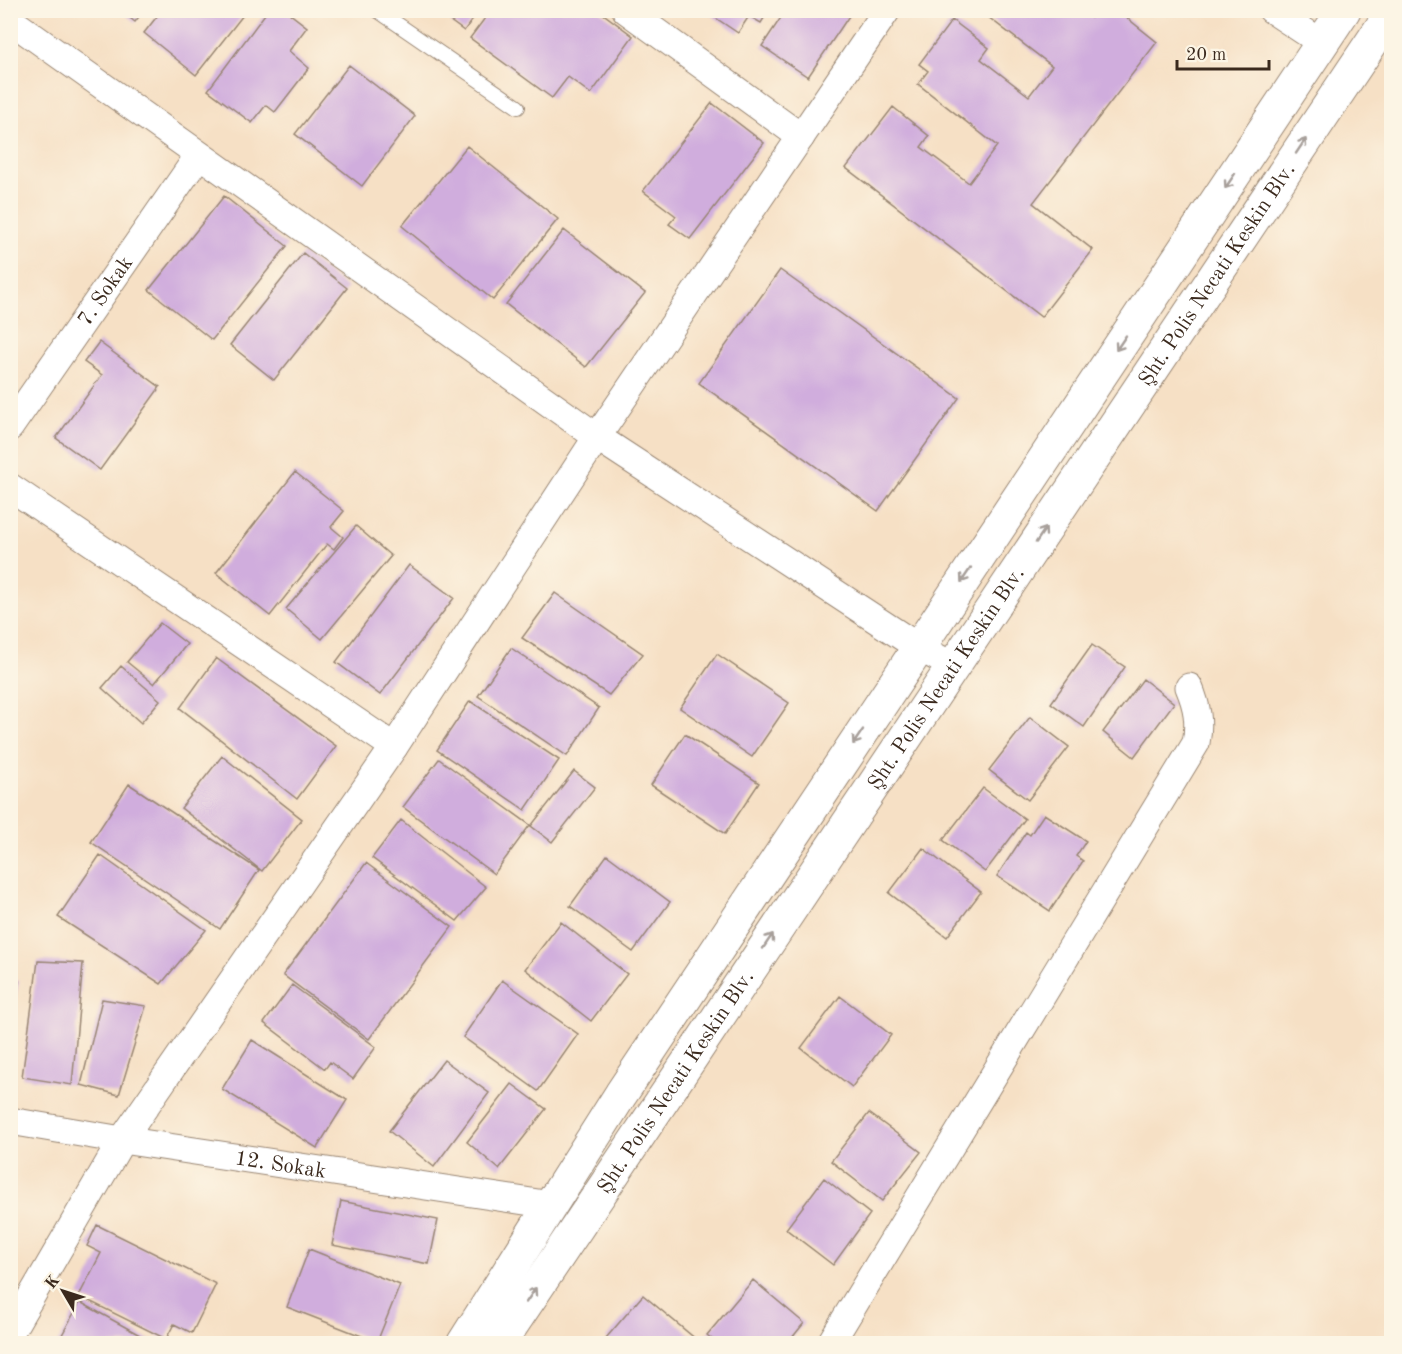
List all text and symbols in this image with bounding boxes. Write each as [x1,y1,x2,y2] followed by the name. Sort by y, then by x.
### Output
[1177,33,1268,71] scale bar
[1186,46,1226,64] text: 20 m
[1295,138,1307,155] one-way arrow
[1135,160,1300,390] street label: Şht. Polis Necati Keskin Blv.
[1224,172,1236,189] one-way arrow
[75,253,137,330] street label: 7. Sokak
[1115,335,1127,351] one-way arrow
[1035,527,1047,544] one-way arrow
[865,563,1029,794] street label: Şht. Polis Necati Keskin Blv.
[960,566,972,583] one-way arrow
[852,729,864,745] one-way arrow
[763,933,775,950] one-way arrow
[594,967,758,1198] street label: Şht. Polis Necati Keskin Blv.
[233,1148,327,1183] street label: 12. Sokak
[33,1261,93,1321] north arrow
[43,1273,63,1293] text: K
[525,1287,537,1304] one-way arrow

